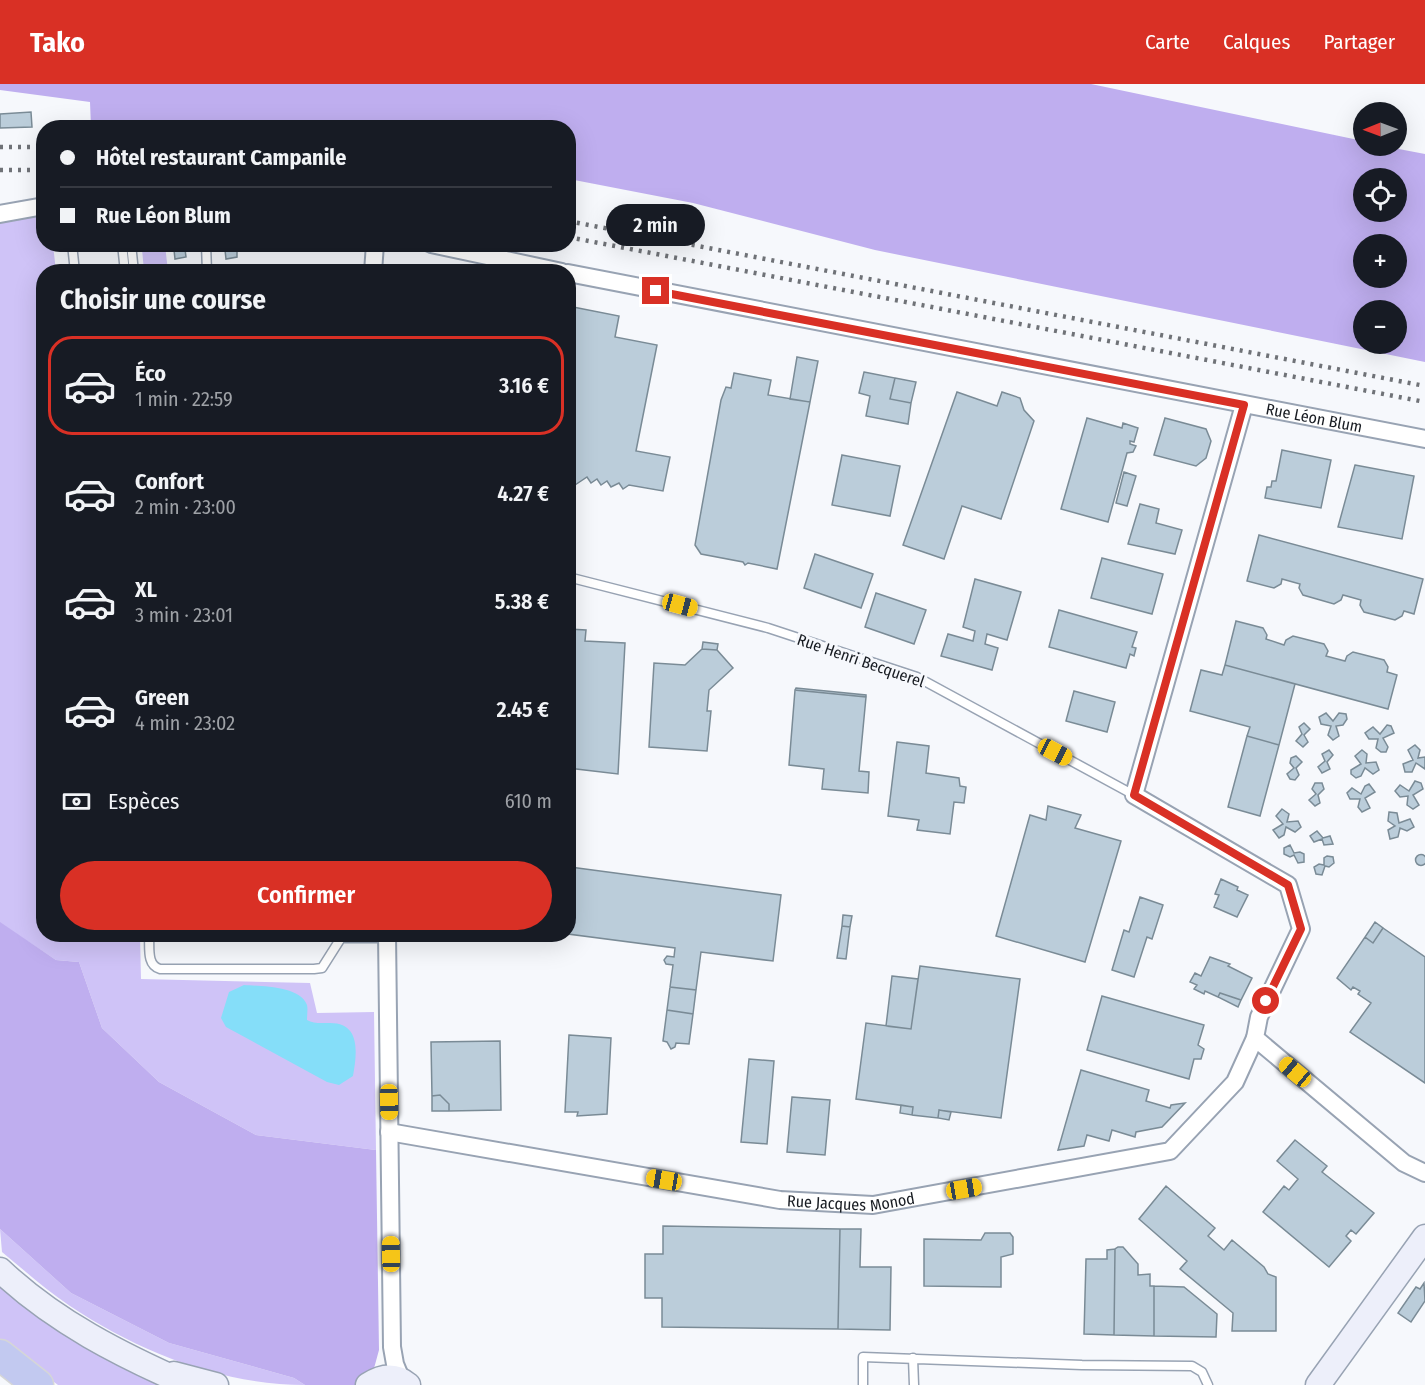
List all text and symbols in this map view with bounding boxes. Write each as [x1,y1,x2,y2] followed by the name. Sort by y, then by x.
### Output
[30,26,85,59] text: Tako
[1145,29,1190,55] text: Carte
[1223,29,1290,55] text: Calques
[1323,29,1395,55] text: Partager
[1353,102,1407,156] north arrow
[1353,102,1407,354] map controls
[96,144,346,171] text: Hôtel restaurant Campanile
[1353,168,1407,222] button: locate
[96,202,231,229] text: Rue Léon Blum
[606,204,706,246] callout: 2 min
[633,213,678,237] text: 2 min
[1353,234,1407,288] button: +
[642,277,669,304] route end
[60,284,266,316] text: Choisir une course
[1353,300,1407,354] button: −
[63,359,117,413] icon: car
[135,360,166,387] text: Éco
[499,372,549,399] text: 3.16 €
[135,387,233,411] text: 1 min · 22:59
[1264,399,1364,437] street label: Rue Léon Blum
[63,467,117,521] icon: car
[135,468,204,495] text: Confort
[497,480,549,507] text: 4.27 €
[135,495,236,519] text: 2 min · 23:00
[63,575,117,629] icon: car
[135,576,157,603] text: XL
[495,588,549,615] text: 5.38 €
[660,592,700,618] car
[135,603,233,627] text: 3 min · 23:01
[795,630,927,691] street label: Rue Henri Becquerel
[63,683,117,737] icon: car
[135,684,189,711] text: Green
[496,696,549,723] text: 2.45 €
[135,711,235,735] text: 4 min · 23:02
[1035,736,1075,768] car
[60,785,93,818] icon: cash
[108,788,179,815] text: Espèces
[505,789,552,813] text: 610 m
[60,861,552,930] button: Confirmer
[1252,987,1279,1014] route start
[1275,1054,1315,1090] car
[380,1084,398,1120] car
[645,1168,683,1192] car
[945,1177,983,1201] car
[786,1189,916,1215] street label: Rue Jacques Monod
[382,1236,400,1272] car

